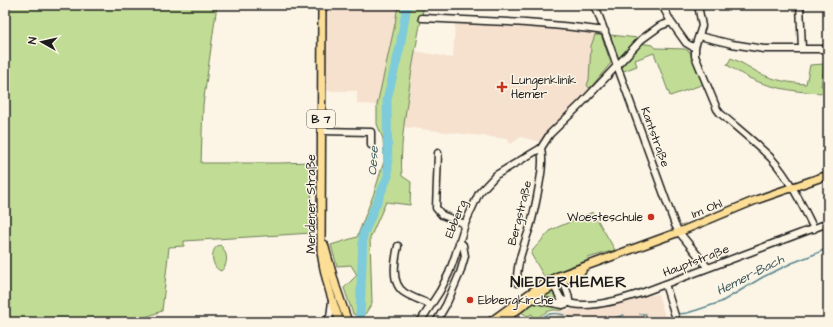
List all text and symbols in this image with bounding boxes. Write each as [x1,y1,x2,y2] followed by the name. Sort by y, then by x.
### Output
[22,22,62,62] north arrow
[25,36,41,45] text: N
[511,72,577,103] place label: Lungenklinik Hemer
[496,81,508,93] marker: Lungenklinik Hemer
[636,105,674,170] street label: Kantstraße
[307,110,335,128] road number: B 7
[363,145,383,176] water label: Oese
[303,154,320,254] street label: Mendener Straße
[504,178,537,248] street label: Bergstraße
[689,195,725,223] street label: Im Ohl
[441,197,472,241] street label: Ebberg
[567,209,643,226] place label: Woesteschule
[646,212,656,222] marker: Woesteschule
[660,240,732,281] street label: Hauptstraße
[713,250,787,300] water label: Hemer-Bach
[510,271,628,293] district label: NIEDERHEMER
[478,292,554,310] place label: Ebbergkirche
[465,295,475,305] marker: Ebbergkirche

